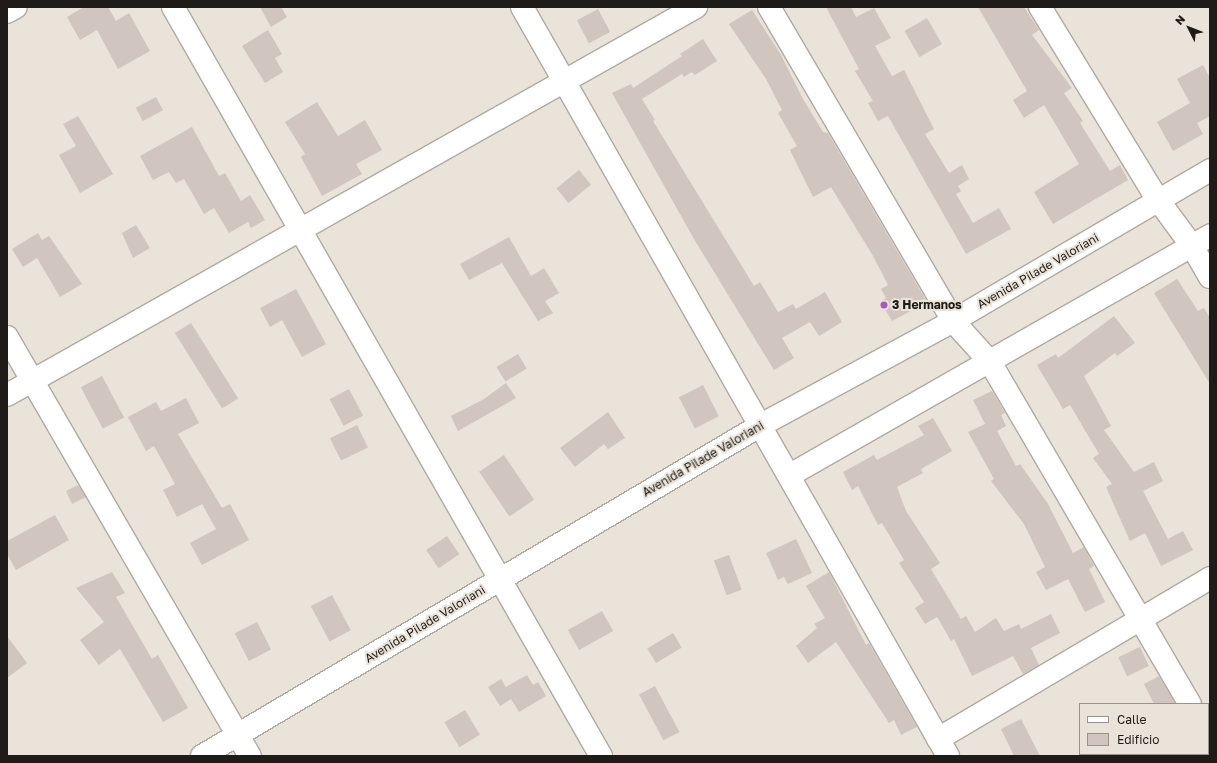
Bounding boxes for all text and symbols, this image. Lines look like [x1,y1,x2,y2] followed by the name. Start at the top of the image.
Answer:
[1169,8,1209,48] north arrow
[1172,12,1187,27] text: N
[975,230,1101,312] street label: Avenida Pilade Valoriani
[892,298,962,312] place label: 3 Hermanos
[879,300,889,310] marker: 3 Hermanos
[640,418,766,500] street label: Avenida Pilade Valoriani
[362,582,488,666] street label: Avenida Pilade Valoriani
[1079,703,1209,755] legend
[1117,712,1146,727] text: Calle
[1117,732,1159,747] text: Edificio

